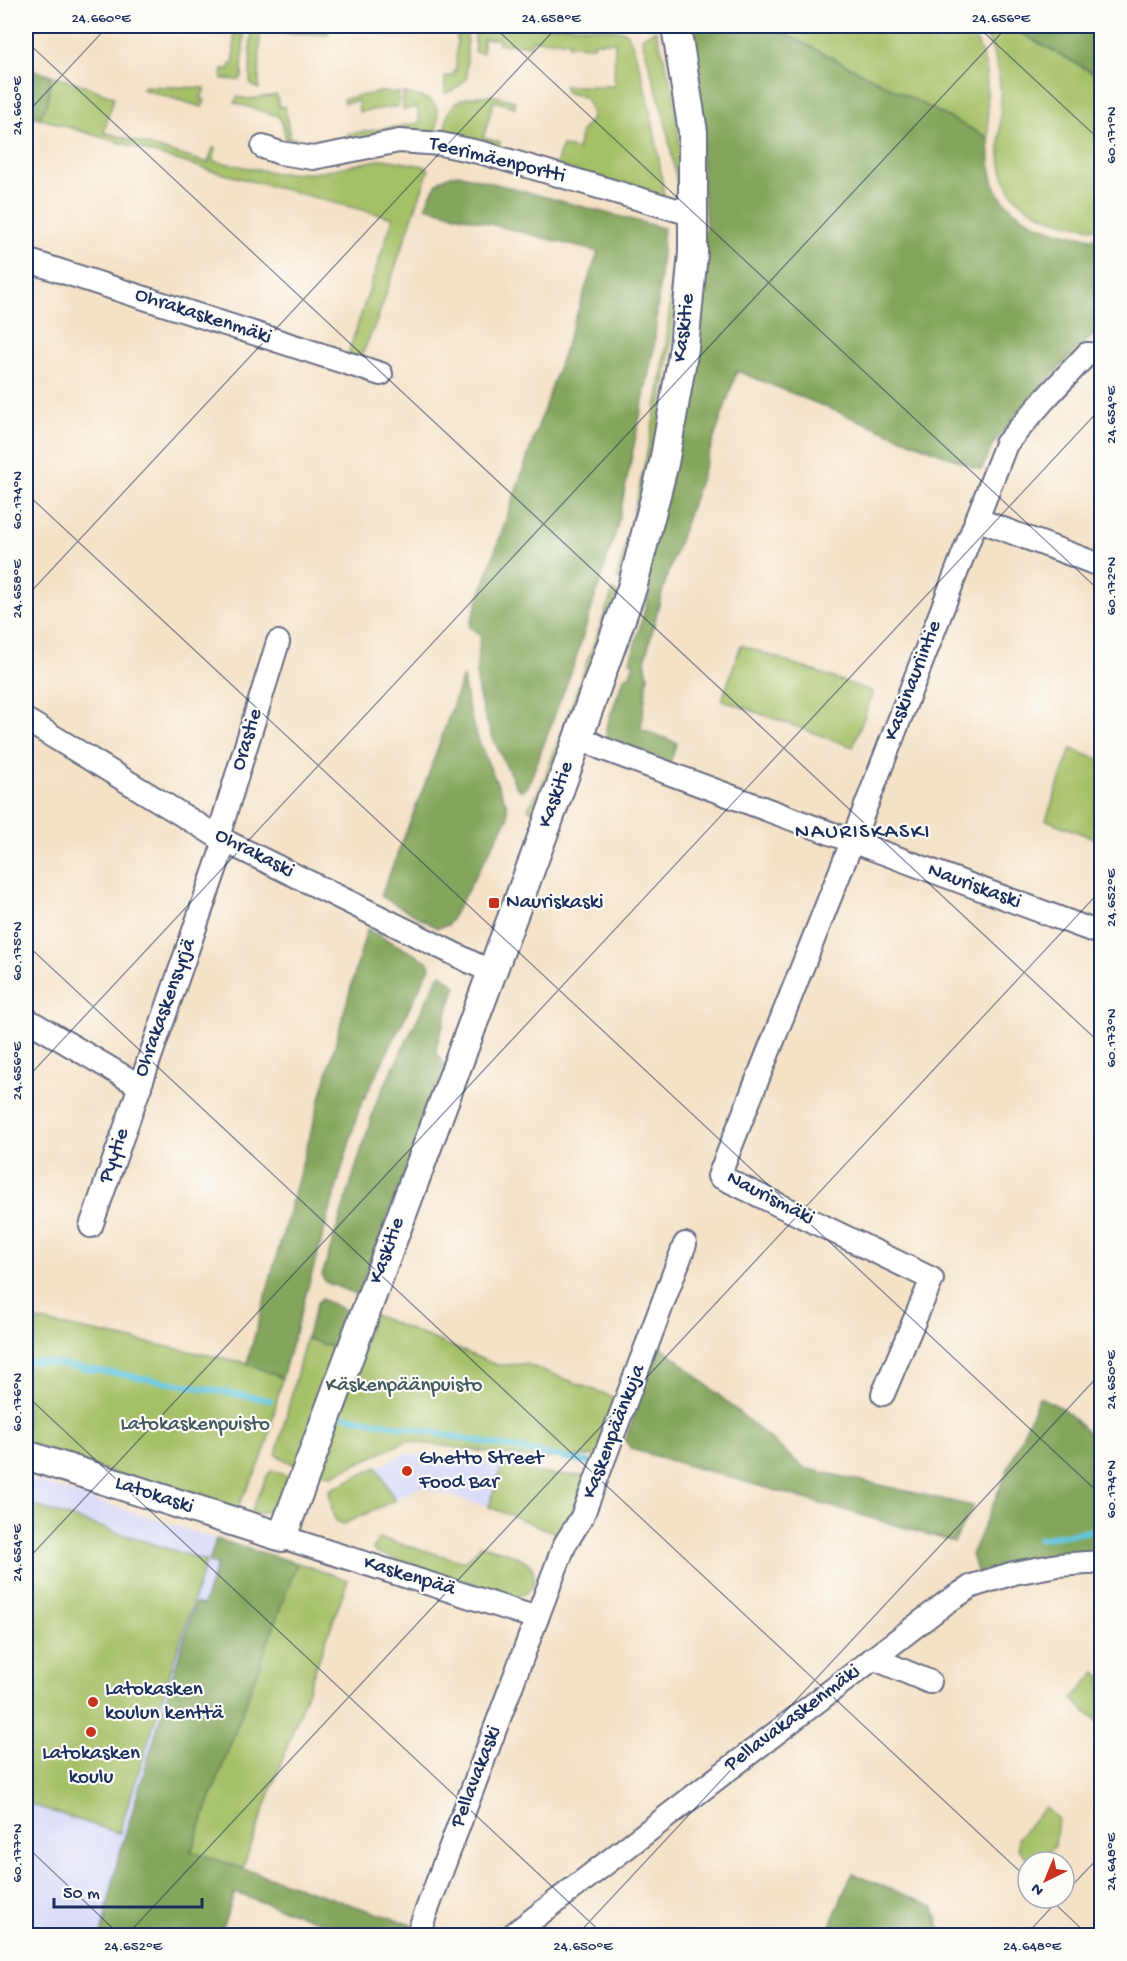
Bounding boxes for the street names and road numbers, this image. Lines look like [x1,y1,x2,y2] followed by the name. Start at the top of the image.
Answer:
[425,132,568,190] street label: Teerimäenportti
[131,283,275,351] street label: Ohrakaskenmäki
[668,291,702,364] street label: Kaskitie
[880,616,949,745] street label: Kaskinauriintie
[227,705,270,774] street label: Orastie
[533,757,581,832] street label: Kaskitie
[210,823,298,885] street label: Ohrakaski
[924,859,1024,915] street label: Nauriskaski
[129,934,203,1081] street label: Ohrakaskensyrjä
[94,1124,136,1188] street label: Pyytie
[722,1166,818,1232] street label: Naurismäki
[364,1213,412,1288] street label: Kaskitie
[578,1360,653,1503] street label: Kaskenpäänkuja
[111,1472,197,1520] street label: Latokaski
[360,1551,459,1603] street label: Kaskenpää
[719,1660,866,1779] street label: Pellavakaskenmäki
[446,1723,508,1832] street label: Pellavakaski

